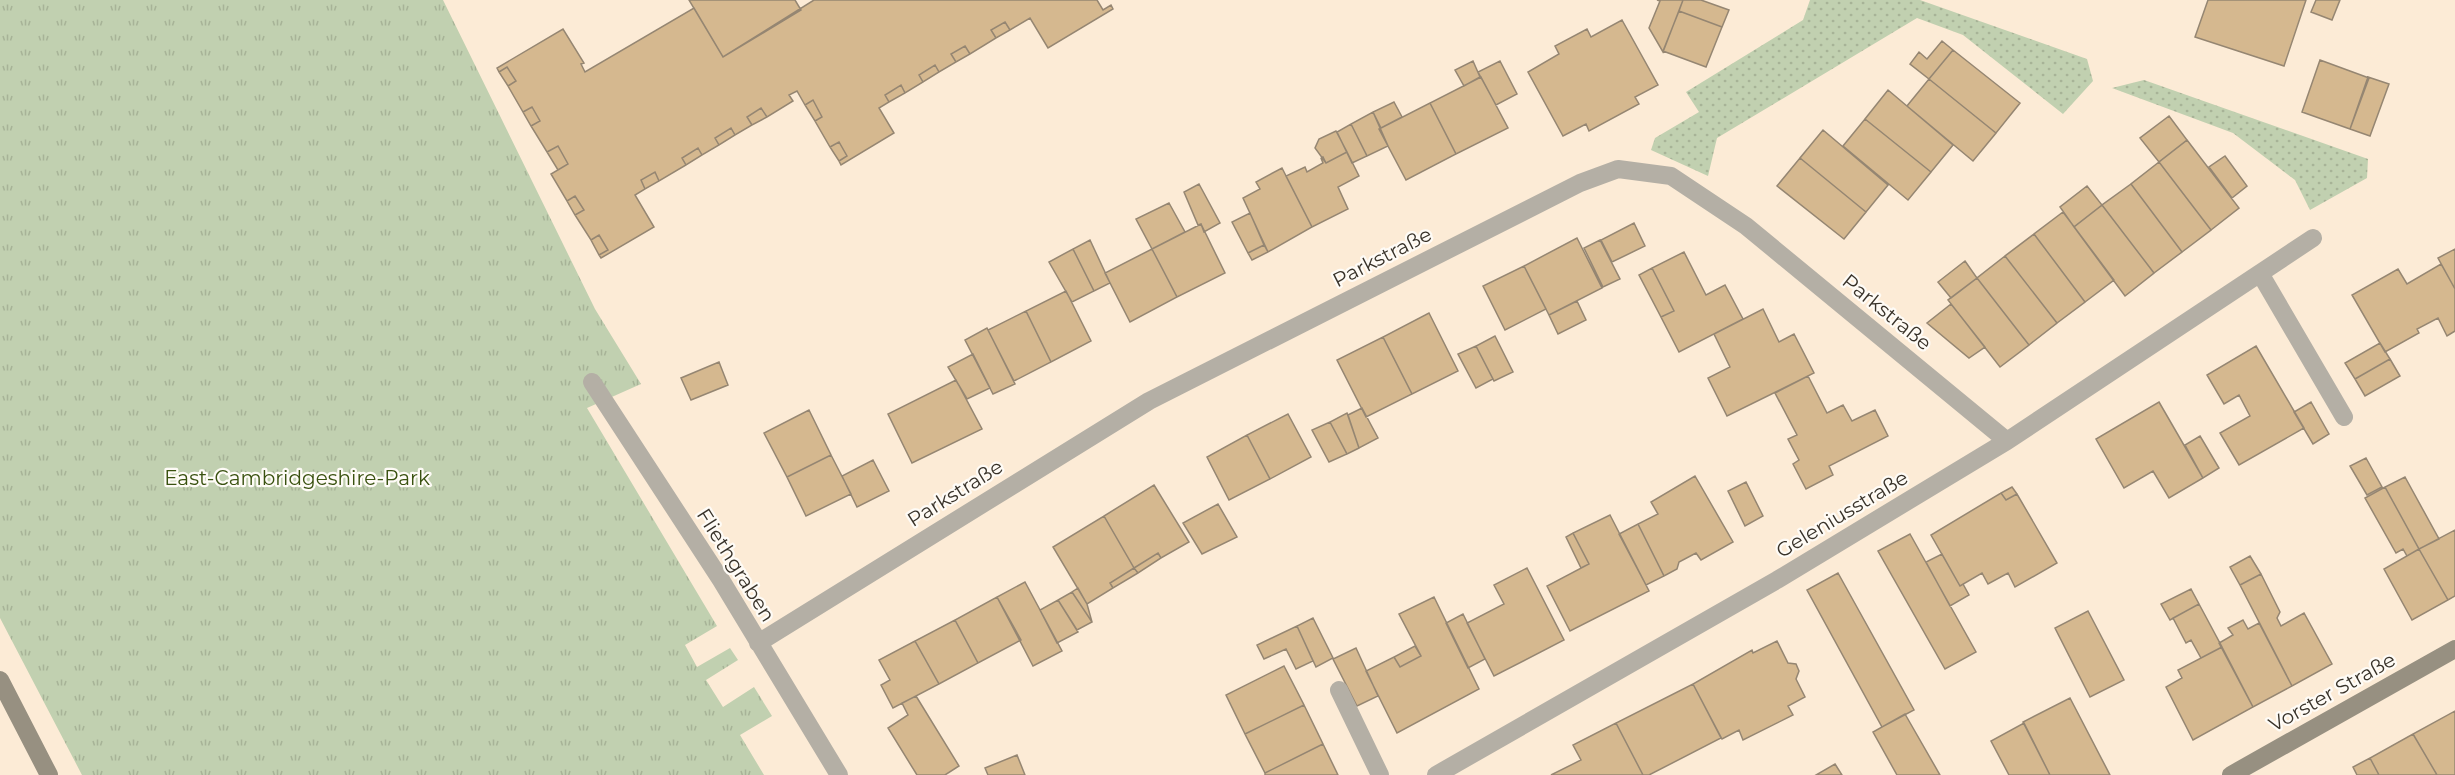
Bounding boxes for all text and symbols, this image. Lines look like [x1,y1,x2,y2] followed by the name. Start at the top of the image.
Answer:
[1329,222,1435,292] street label: Parkstraße
[1838,269,1936,355] street label: Parkstraße
[903,454,1007,532] street label: Parkstraße
[1772,465,1912,563] street label: Geleniusstraße
[164,466,430,490] park label: East-Cambridgeshire-Park
[692,504,780,626] street label: Fliethgraben
[2264,647,2400,737] street label: Vorster Straße

